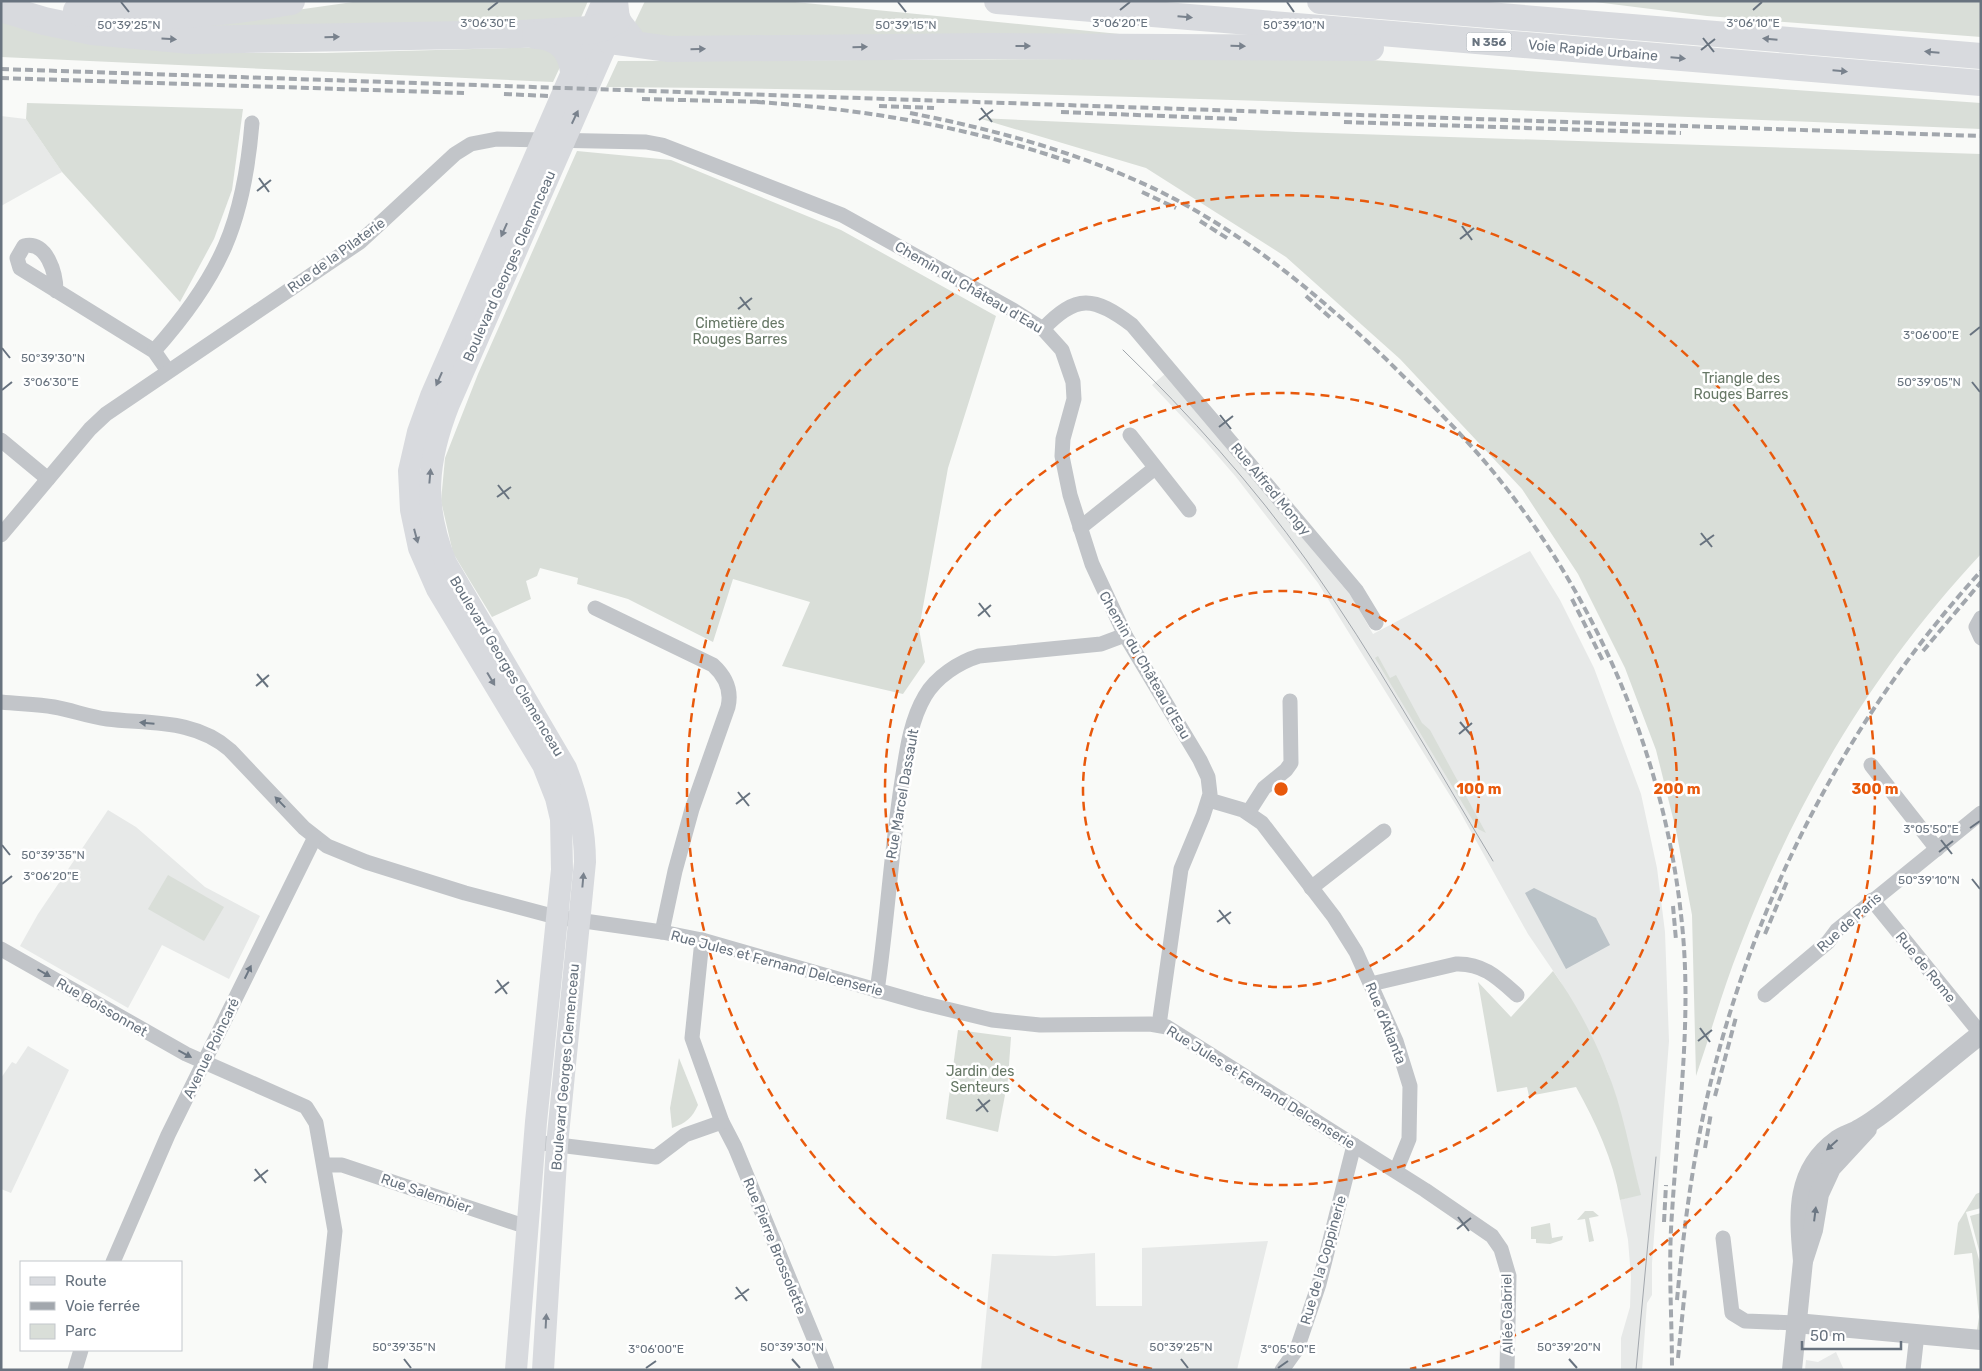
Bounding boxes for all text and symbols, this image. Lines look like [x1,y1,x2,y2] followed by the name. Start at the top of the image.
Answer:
[1177,13,1193,21] one-way arrow
[460,16,516,30] text: 3°06'30"E
[1092,16,1148,30] text: 3°06'20"E
[1726,16,1780,30] text: 3°06'10"E
[97,18,161,32] text: 50°39'25"N
[875,18,937,32] text: 50°39'15"N
[1263,18,1325,32] text: 50°39'10"N
[1466,32,1512,52] road number: N 356
[324,33,340,41] one-way arrow
[1762,34,1778,42] one-way arrow
[161,35,177,43] one-way arrow
[1527,36,1659,65] street label: Voie Rapide Urbaine
[1015,42,1031,50] one-way arrow
[1230,42,1246,50] one-way arrow
[852,43,868,51] one-way arrow
[690,45,706,53] one-way arrow
[1924,48,1940,56] one-way arrow
[1671,54,1687,62] one-way arrow
[1832,68,1848,76] one-way arrow
[572,110,580,124] one-way arrow
[460,168,559,364] street label: Boulevard Georges Clemenceau
[284,214,388,296] street label: Rue de la Pilaterie
[499,223,507,237] one-way arrow
[892,238,1046,337] street label: Chemin du Château d'Eau
[693,315,787,348] park label: Cimetière des Rouges Barres
[1903,328,1959,342] text: 3°06'00"E
[21,351,85,365] text: 50°39'30"N
[1694,370,1788,403] park label: Triangle des Rouges Barres
[434,372,442,386] one-way arrow
[23,375,79,389] text: 3°06'30"E
[1897,375,1961,389] text: 50°39'05"N
[1227,440,1314,539] street label: Rue Alfred Mongy
[426,467,434,483] one-way arrow
[412,528,420,543] one-way arrow
[446,573,567,760] street label: Boulevard Georges Clemenceau
[1095,588,1194,742] street label: Chemin du Château d'Eau
[487,672,496,685] one-way arrow
[139,718,155,726] one-way arrow
[883,727,922,861] street label: Rue Marcel Dassault
[1272,780,1290,798] centre of rings
[1457,780,1501,798] text: 100 m
[1653,780,1701,798] text: 200 m
[1851,780,1899,798] text: 300 m
[274,797,286,809] one-way arrow
[1903,822,1959,836] text: 3°05'50"E
[21,848,85,862] text: 50°39'35"N
[23,869,79,883] text: 3°06'20"E
[579,872,587,888] one-way arrow
[1898,873,1960,887] text: 50°39'10"N
[1814,889,1885,956] street label: Rue de Paris
[669,927,885,1000] street label: Rue Jules et Fernand Delcenserie
[1892,929,1959,1006] street label: Rue de Rome
[548,963,583,1171] street label: Boulevard Georges Clemenceau
[245,965,253,979] one-way arrow
[37,969,50,978] one-way arrow
[53,975,151,1041] street label: Rue Boissonnet
[1361,980,1410,1066] street label: Rue d'Atlanta
[180,995,243,1101] street label: Avenue Poincaré
[1163,1022,1358,1153] street label: Rue Jules et Fernand Delcenserie
[178,1050,192,1058] one-way arrow
[946,1063,1014,1096] park label: Jardin des Senteurs
[1826,1139,1838,1151] one-way arrow
[379,1170,474,1217] street label: Rue Salembier
[739,1175,810,1317] street label: Rue Pierre Brossolette
[1297,1194,1350,1327] street label: Rue de la Coppinerie
[1811,1206,1819,1222] one-way arrow
[20,1261,182,1351] legend
[65,1272,107,1290] text: Route
[1498,1273,1517,1355] street label: Allée Gabriel
[65,1297,140,1315] text: Voie ferrée
[542,1313,550,1329] one-way arrow
[1802,1318,1901,1350] scale bar
[65,1322,97,1340] text: Parc
[1810,1327,1845,1345] text: 50 m
[372,1340,436,1354] text: 50°39'35"N
[760,1340,824,1354] text: 50°39'30"N
[1149,1340,1213,1354] text: 50°39'25"N
[1537,1340,1601,1354] text: 50°39'20"N
[628,1342,684,1356] text: 3°06'00"E
[1260,1342,1316,1356] text: 3°05'50"E

